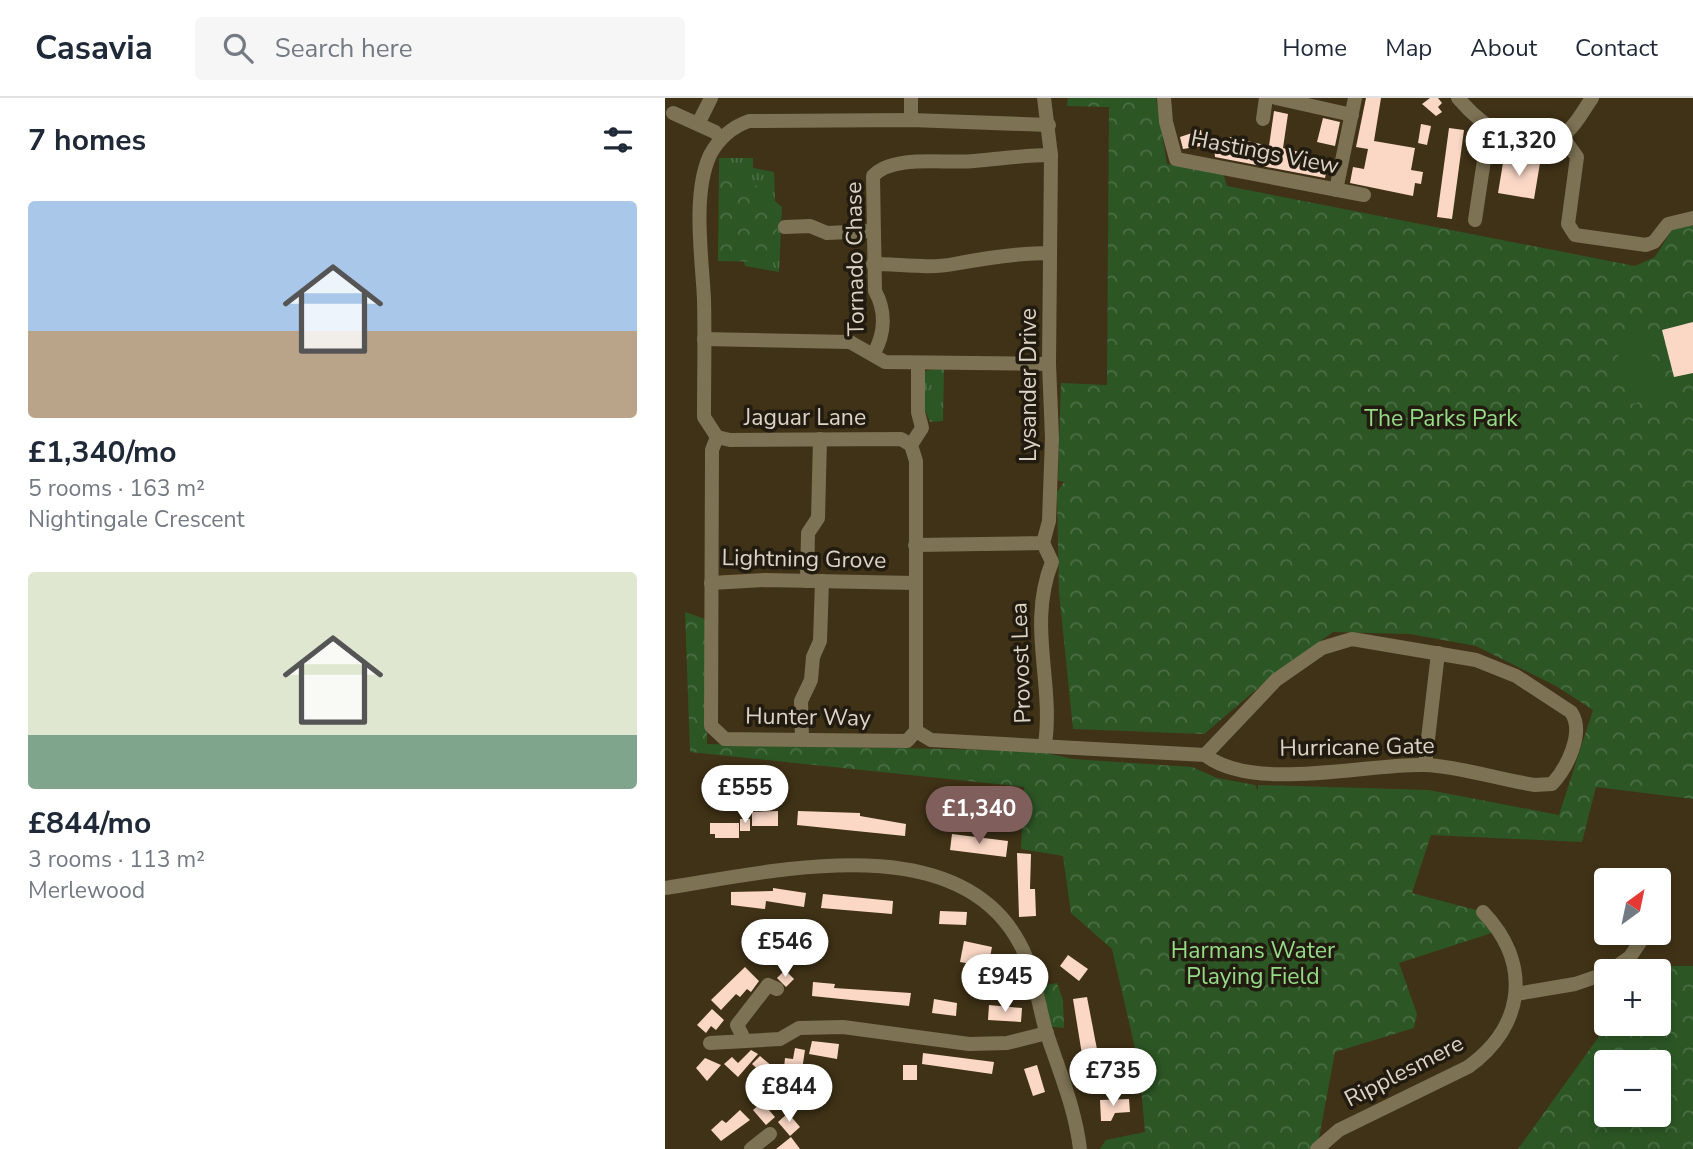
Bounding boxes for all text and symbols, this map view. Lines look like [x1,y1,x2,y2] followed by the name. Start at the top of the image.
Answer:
[195,17,685,80] search box
[35,26,153,71] text: Casavia
[219,29,257,67] icon: search
[275,31,413,66] text: Search here
[1282,32,1347,64] text: Home
[1385,32,1432,64] text: Map
[1470,32,1537,64] text: About
[1575,32,1658,64] text: Contact
[1462,118,1576,178] pin: £1,320
[28,120,146,161] text: 7 homes
[599,121,637,159] icon: filters
[1188,122,1342,182] street label: Hastings View
[1482,125,1556,156] text: £1,320
[838,181,872,337] street label: Tornado Chase
[270,246,396,372] icon: home
[1013,308,1044,462] street label: Lysander Drive
[743,402,866,433] street label: Jaguar Lane
[1364,403,1518,434] park label: The Parks Park
[28,432,177,473] text: £1,340/mo
[28,473,205,504] text: 5 rooms · 163 m²
[28,504,245,535] text: Nightingale Crescent
[721,542,887,576] street label: Lightning Grove
[1003,602,1039,724] street label: Provost Lea
[270,617,396,743] icon: home
[745,700,871,734] street label: Hunter Way
[1279,730,1435,764] street label: Hurricane Gate
[704,766,786,825] pin: £555
[717,772,773,803] text: £555
[922,786,1036,846] pin: £1,340
[942,793,1016,824] text: £1,340
[28,803,151,844] text: £844/mo
[28,844,205,875] text: 3 rooms · 113 m²
[1594,868,1671,945] north arrow
[1594,868,1671,1127] map controls
[28,875,145,906] text: Merlewood
[744,920,826,979] pin: £546
[757,926,813,957] text: £546
[1171,935,1336,992] park label: Harmans Water Playing Field
[964,954,1046,1014] pin: £945
[1594,959,1671,1036] button: +
[977,961,1033,992] text: £945
[1339,1028,1469,1114] street label: Ripplesmere
[1072,1048,1154,1108] pin: £735
[1594,1050,1671,1127] button: −
[1085,1055,1141,1086] text: £735
[748,1065,830,1124] pin: £844
[761,1071,817,1102] text: £844

